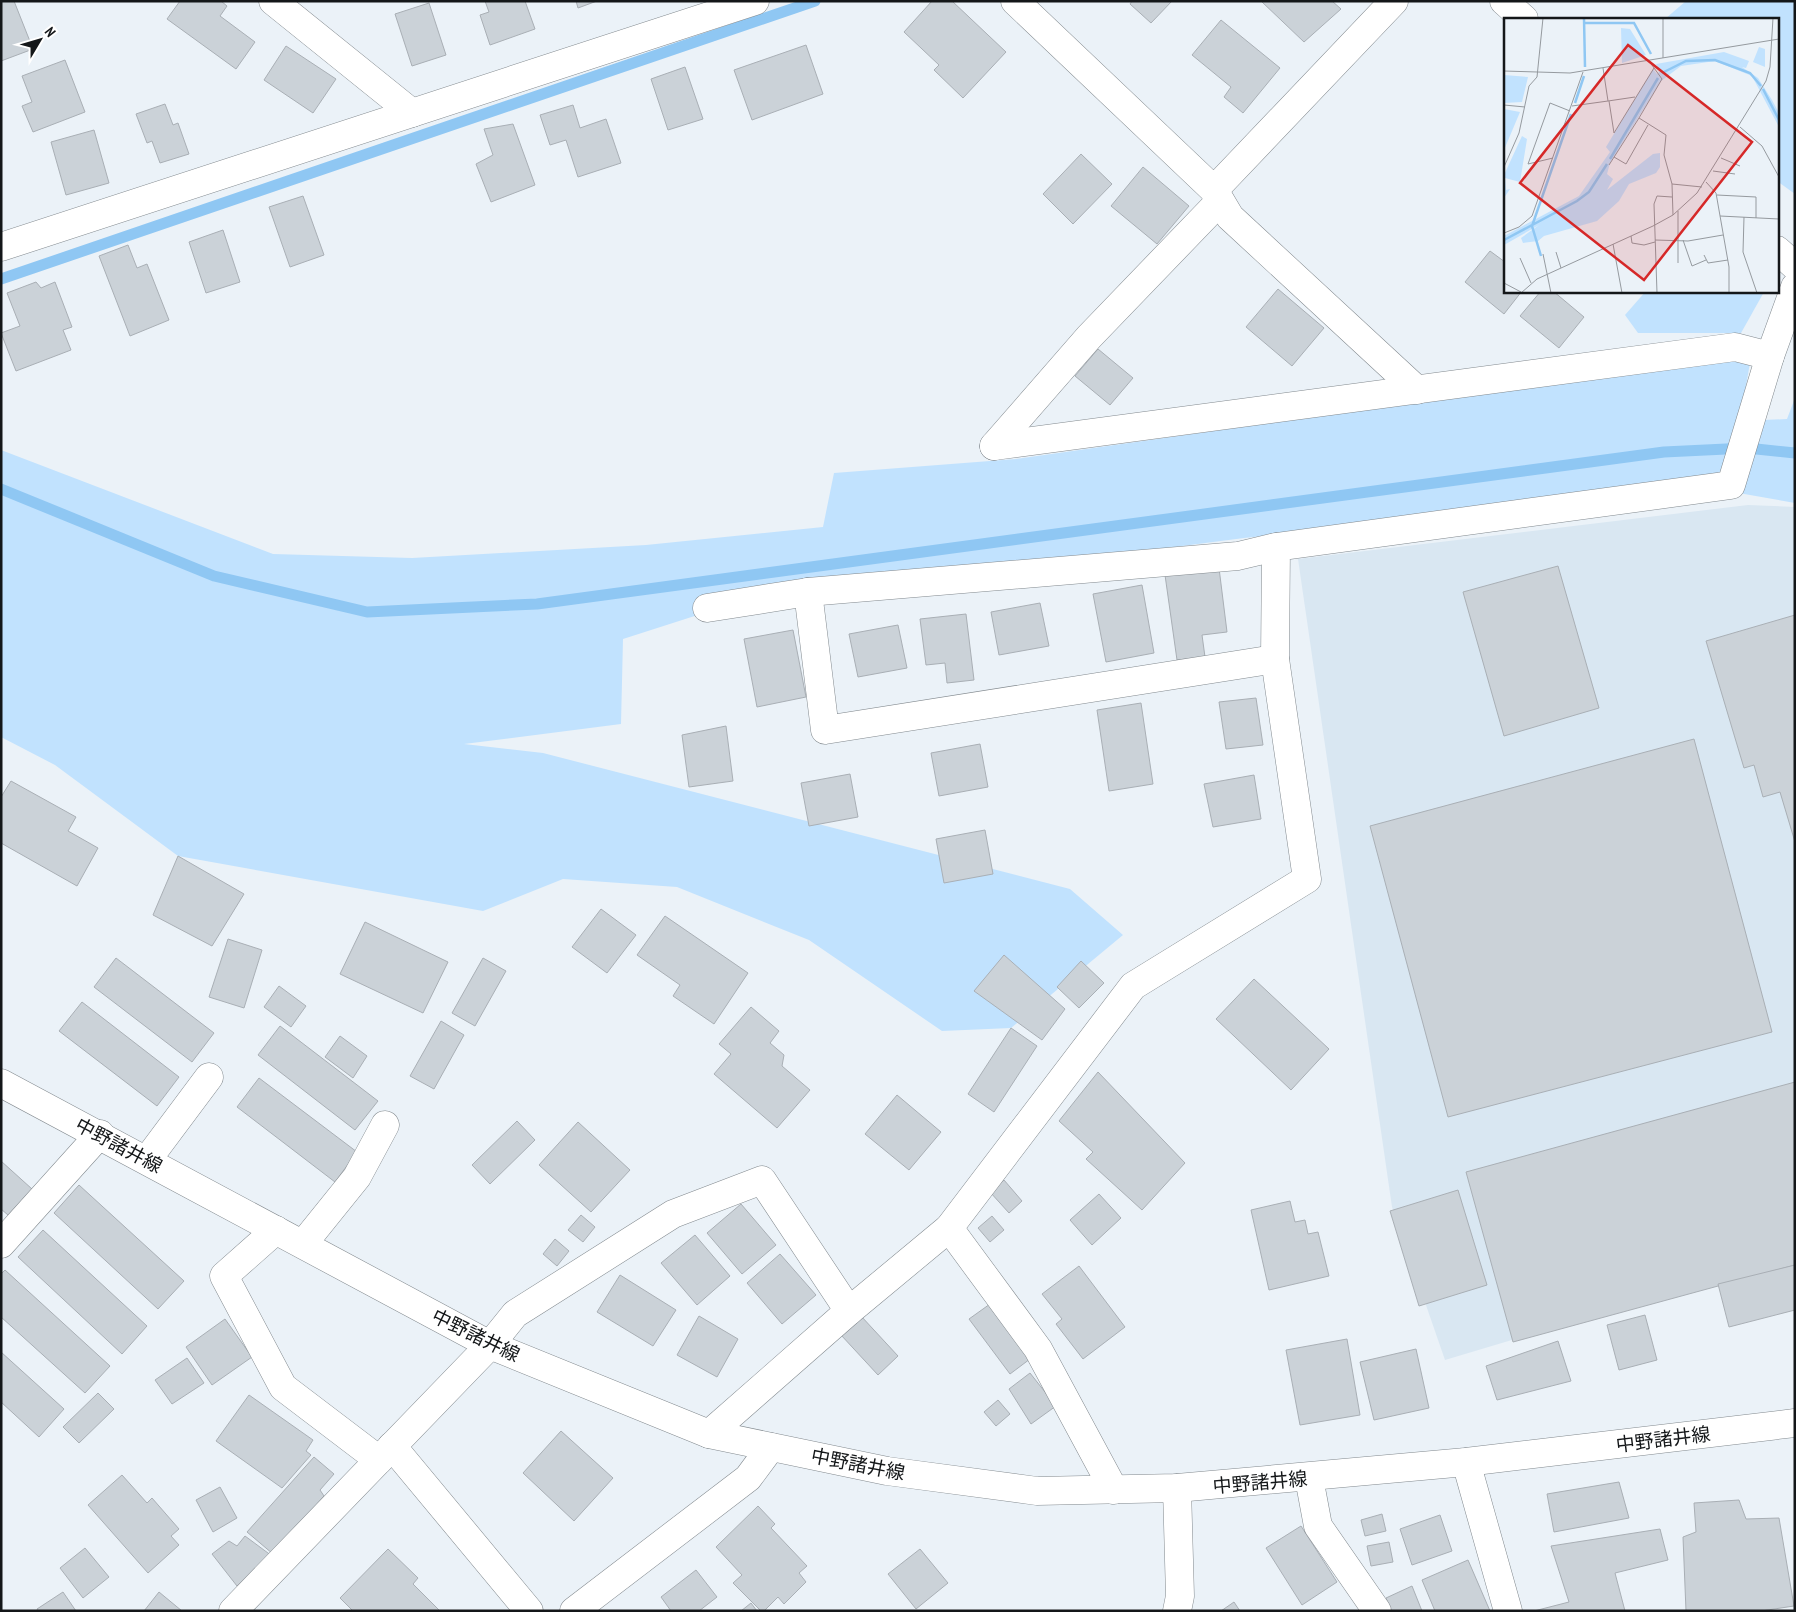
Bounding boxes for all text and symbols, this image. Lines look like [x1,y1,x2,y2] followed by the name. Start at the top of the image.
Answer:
[15,15,65,65] north arrow
[1504,18,1778,292] inset map
[41,23,60,41] text: N
[71,1112,167,1178] street label: 中野諸井線
[428,1303,524,1367] street label: 中野諸井線
[1614,1421,1712,1457] street label: 中野諸井線
[809,1443,907,1485] street label: 中野諸井線
[1212,1466,1308,1498] street label: 中野諸井線

